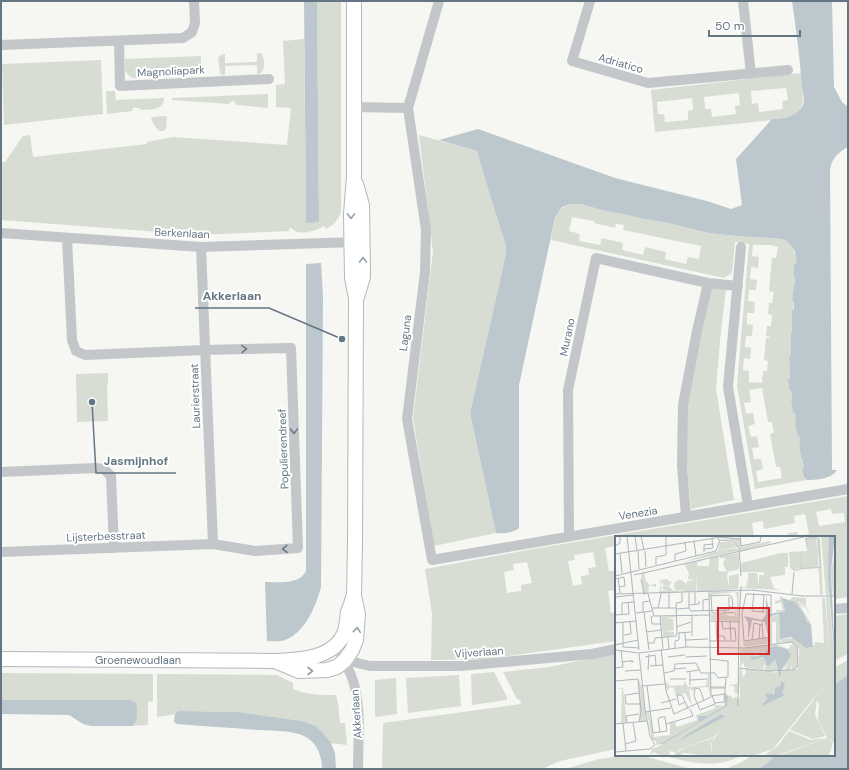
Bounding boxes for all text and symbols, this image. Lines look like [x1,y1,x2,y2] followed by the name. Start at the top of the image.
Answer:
[709,12,800,38] scale bar
[715,18,744,34] text: 50 m
[597,50,645,76] street label: Adriatico
[137,62,206,80] street label: Magnoliapark
[347,213,355,219] one-way arrow
[154,225,210,241] street label: Berkenlaan
[359,257,367,263] one-way arrow
[195,284,269,308] callout: Akkerlaan
[203,288,261,304] text: Akkerlaan
[396,314,414,352] street label: Laguna
[556,317,578,357] street label: Murano
[241,345,247,354] one-way arrow
[187,363,203,429] street label: Laurierstraat
[275,408,291,489] street label: Populierendreef
[290,428,298,434] one-way arrow
[96,449,176,473] callout: Jasmijnhof
[104,453,168,469] text: Jasmijnhof
[618,503,658,523] street label: Venezia
[66,528,146,544] street label: Lijsterbesstraat
[615,536,835,756] inset map
[282,544,288,553] one-way arrow
[353,627,362,633] one-way arrow
[454,643,504,661] street label: Vijverlaan
[95,653,181,667] street label: Groenewoudlaan
[307,667,313,675] one-way arrow
[347,689,365,739] street label: Akkerlaan

